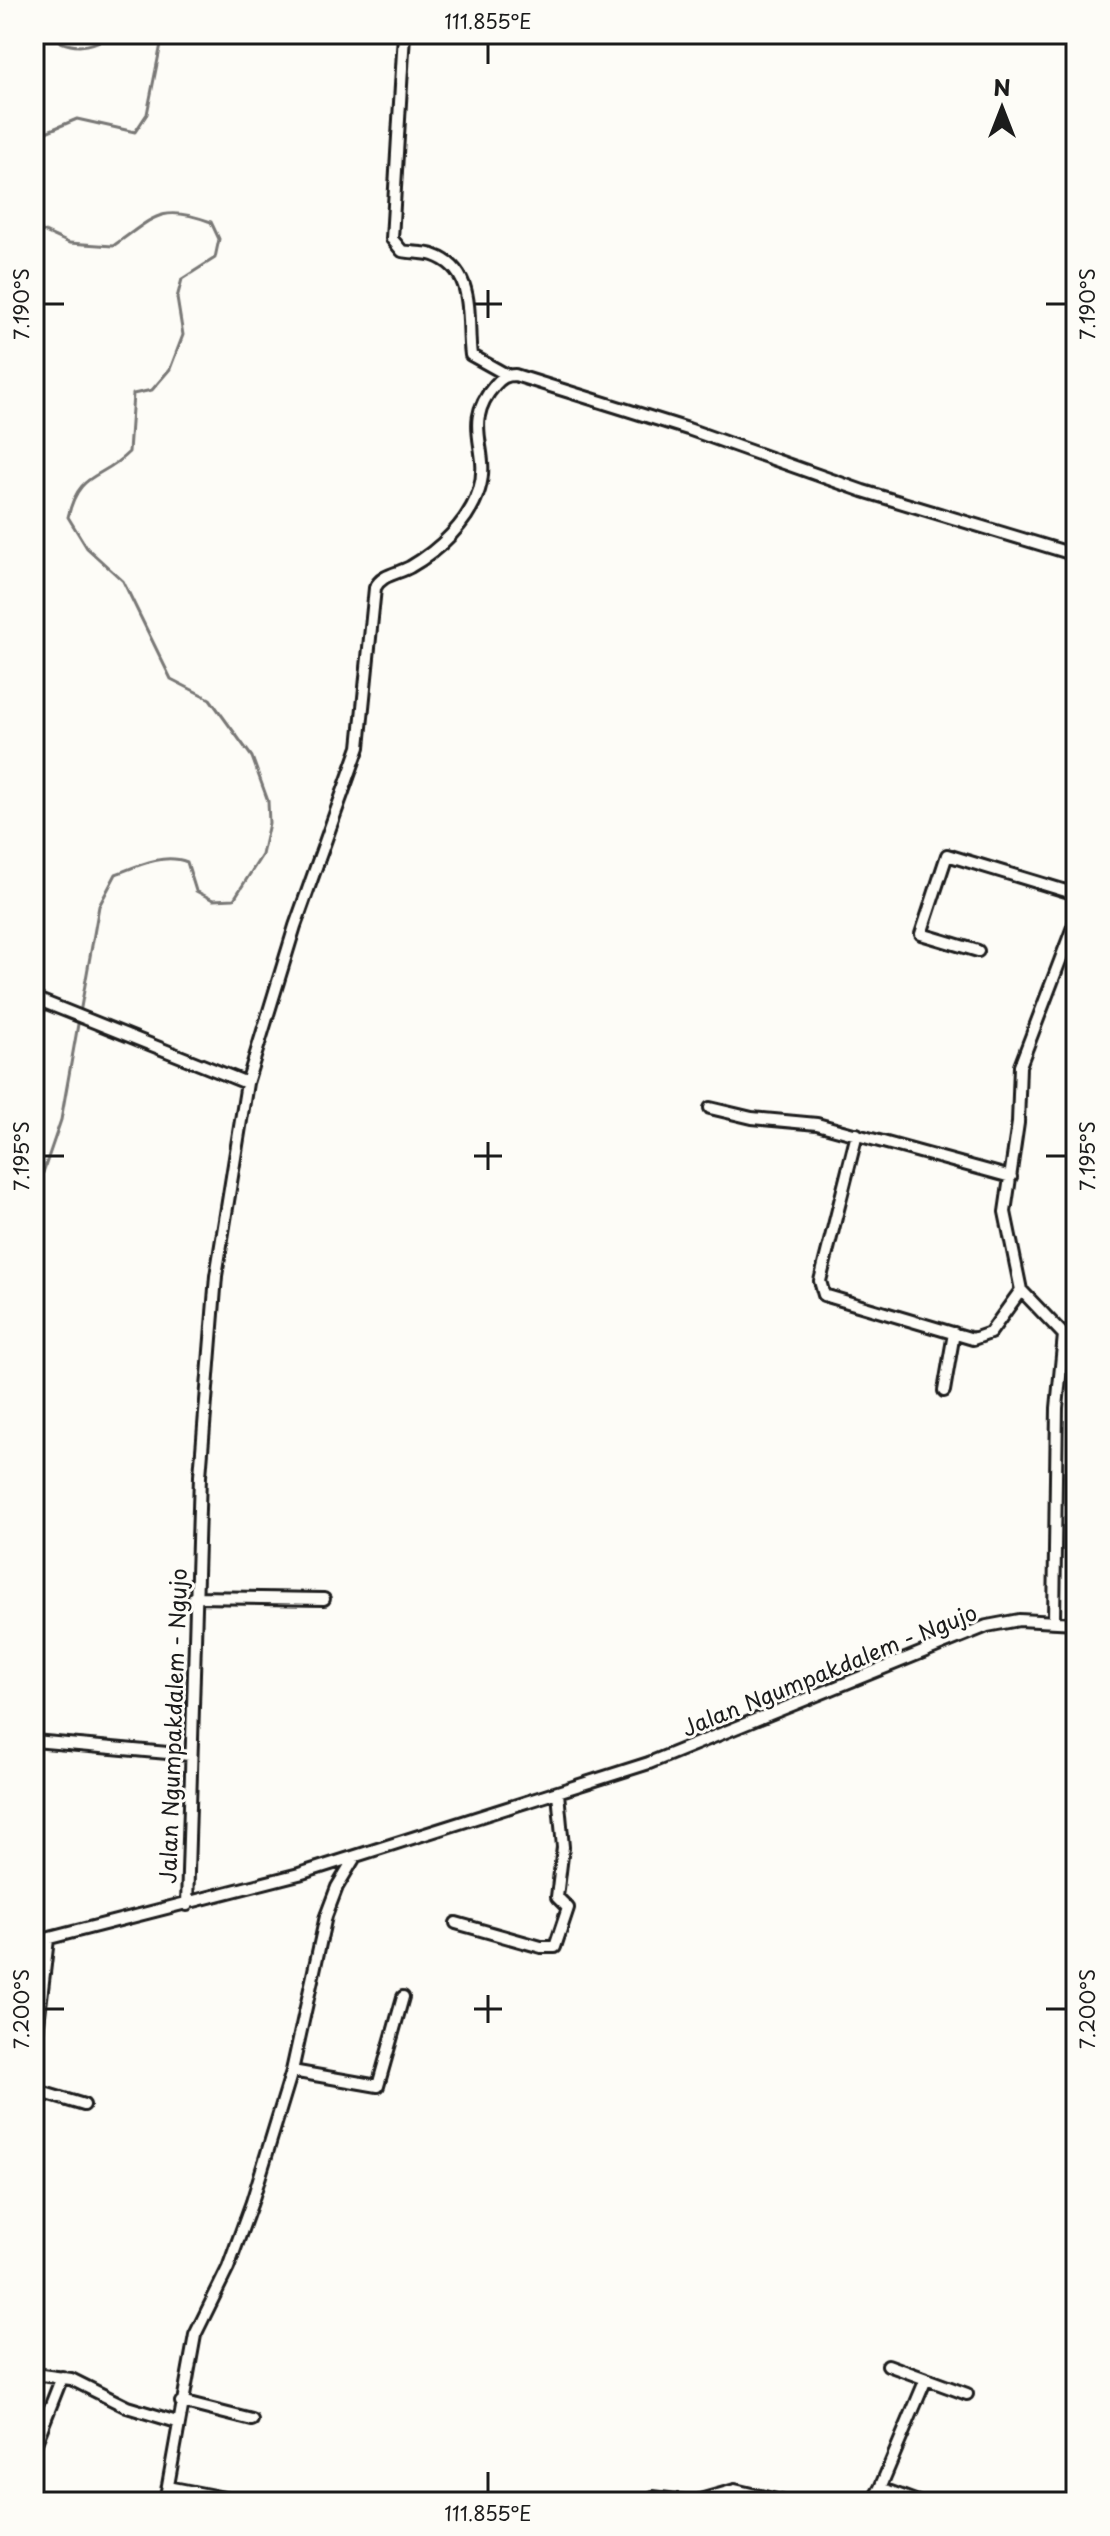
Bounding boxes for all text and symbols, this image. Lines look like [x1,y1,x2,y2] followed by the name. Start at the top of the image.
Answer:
[444,6,532,36] text: 111.855°E
[962,68,1042,148] north arrow
[993,70,1011,103] text: N
[6,268,36,340] text: 7.190°S
[1072,268,1102,340] text: 7.190°S
[6,1121,36,1191] text: 7.195°S
[1072,1121,1102,1191] text: 7.195°S
[150,1568,194,1884] street label: Jalan Ngumpakdalem - Ngujo
[677,1595,981,1743] street label: Jalan Ngumpakdalem - Ngujo
[6,1969,36,2049] text: 7.200°S
[1072,1969,1102,2049] text: 7.200°S
[444,2498,532,2528] text: 111.855°E

